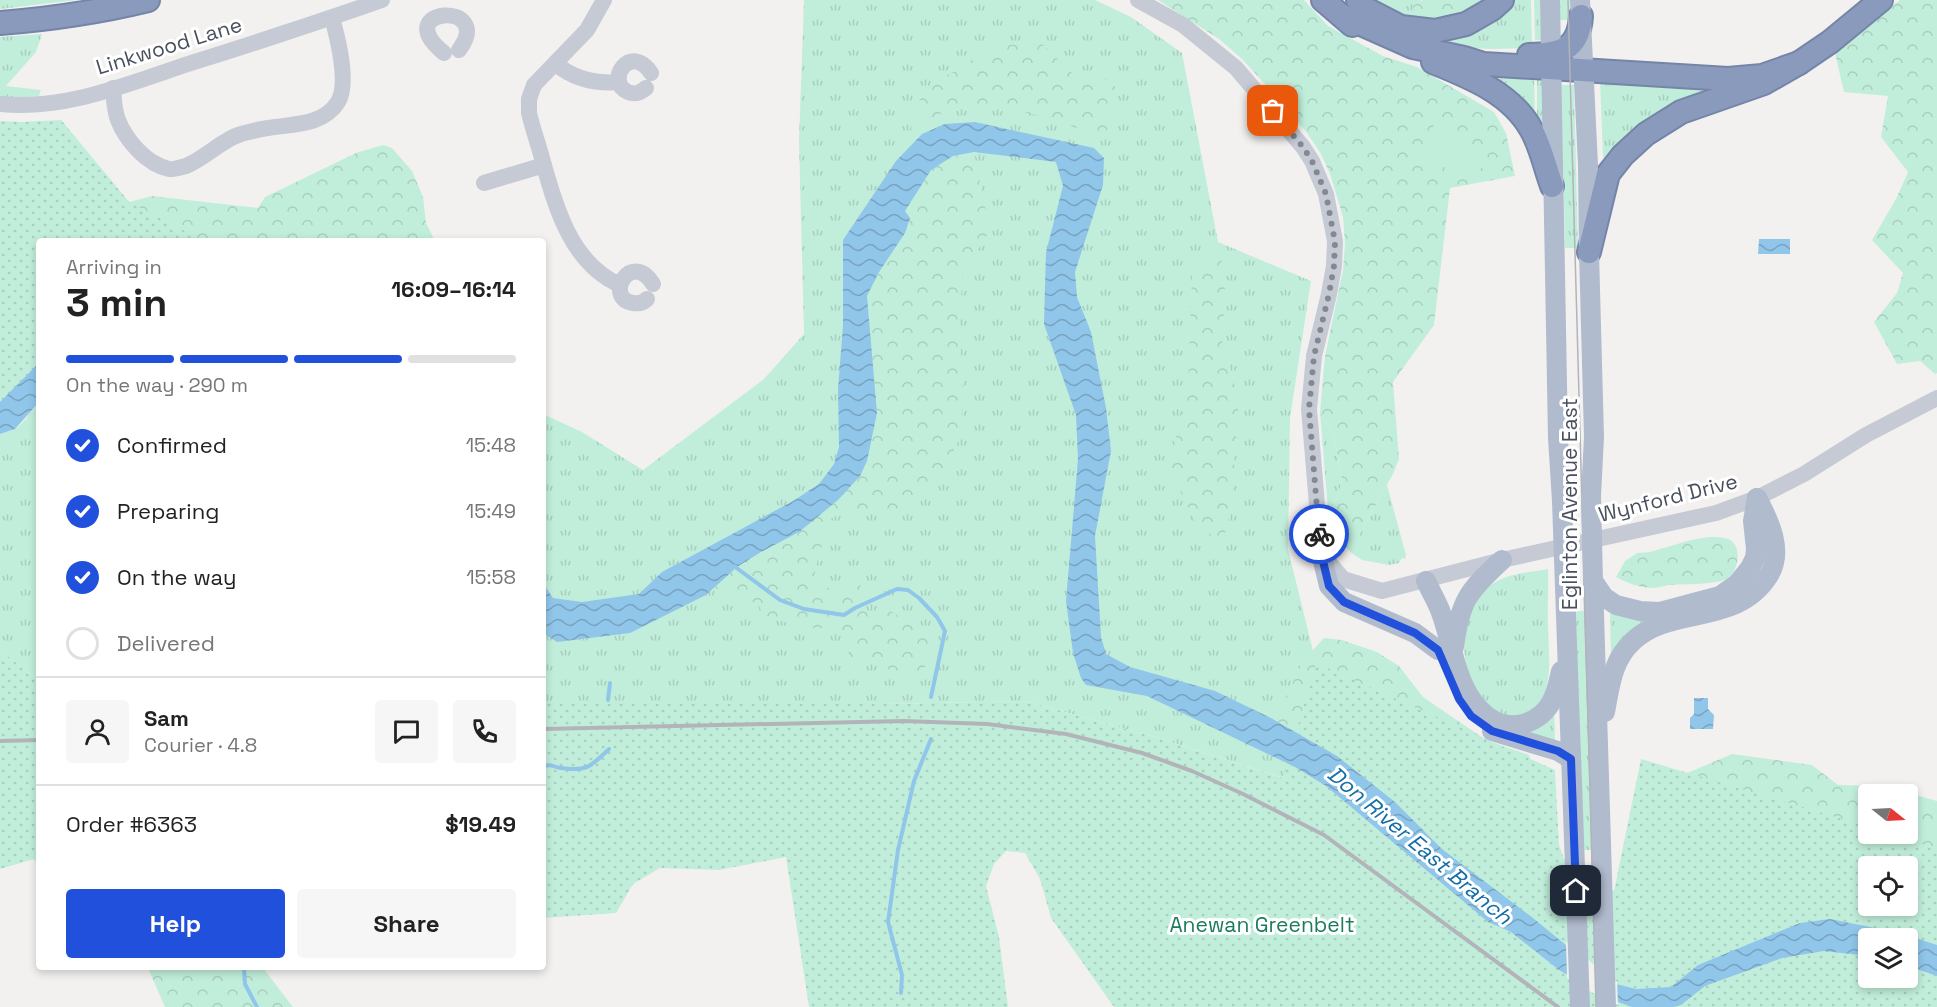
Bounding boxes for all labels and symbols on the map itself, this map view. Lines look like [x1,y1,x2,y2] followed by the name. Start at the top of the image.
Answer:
[93,11,245,81] street label: Linkwood Lane
[1247,85,1298,136] pin
[1556,398,1583,610] street label: Eglinton Avenue East
[1596,467,1740,528] street label: Wynford Drive
[1289,504,1349,564] courier
[1322,760,1518,931] water label: Don River East Branch
[1858,784,1918,844] north arrow
[1550,865,1601,916] pin
[1169,911,1355,938] park label: Anewan Greenbelt

